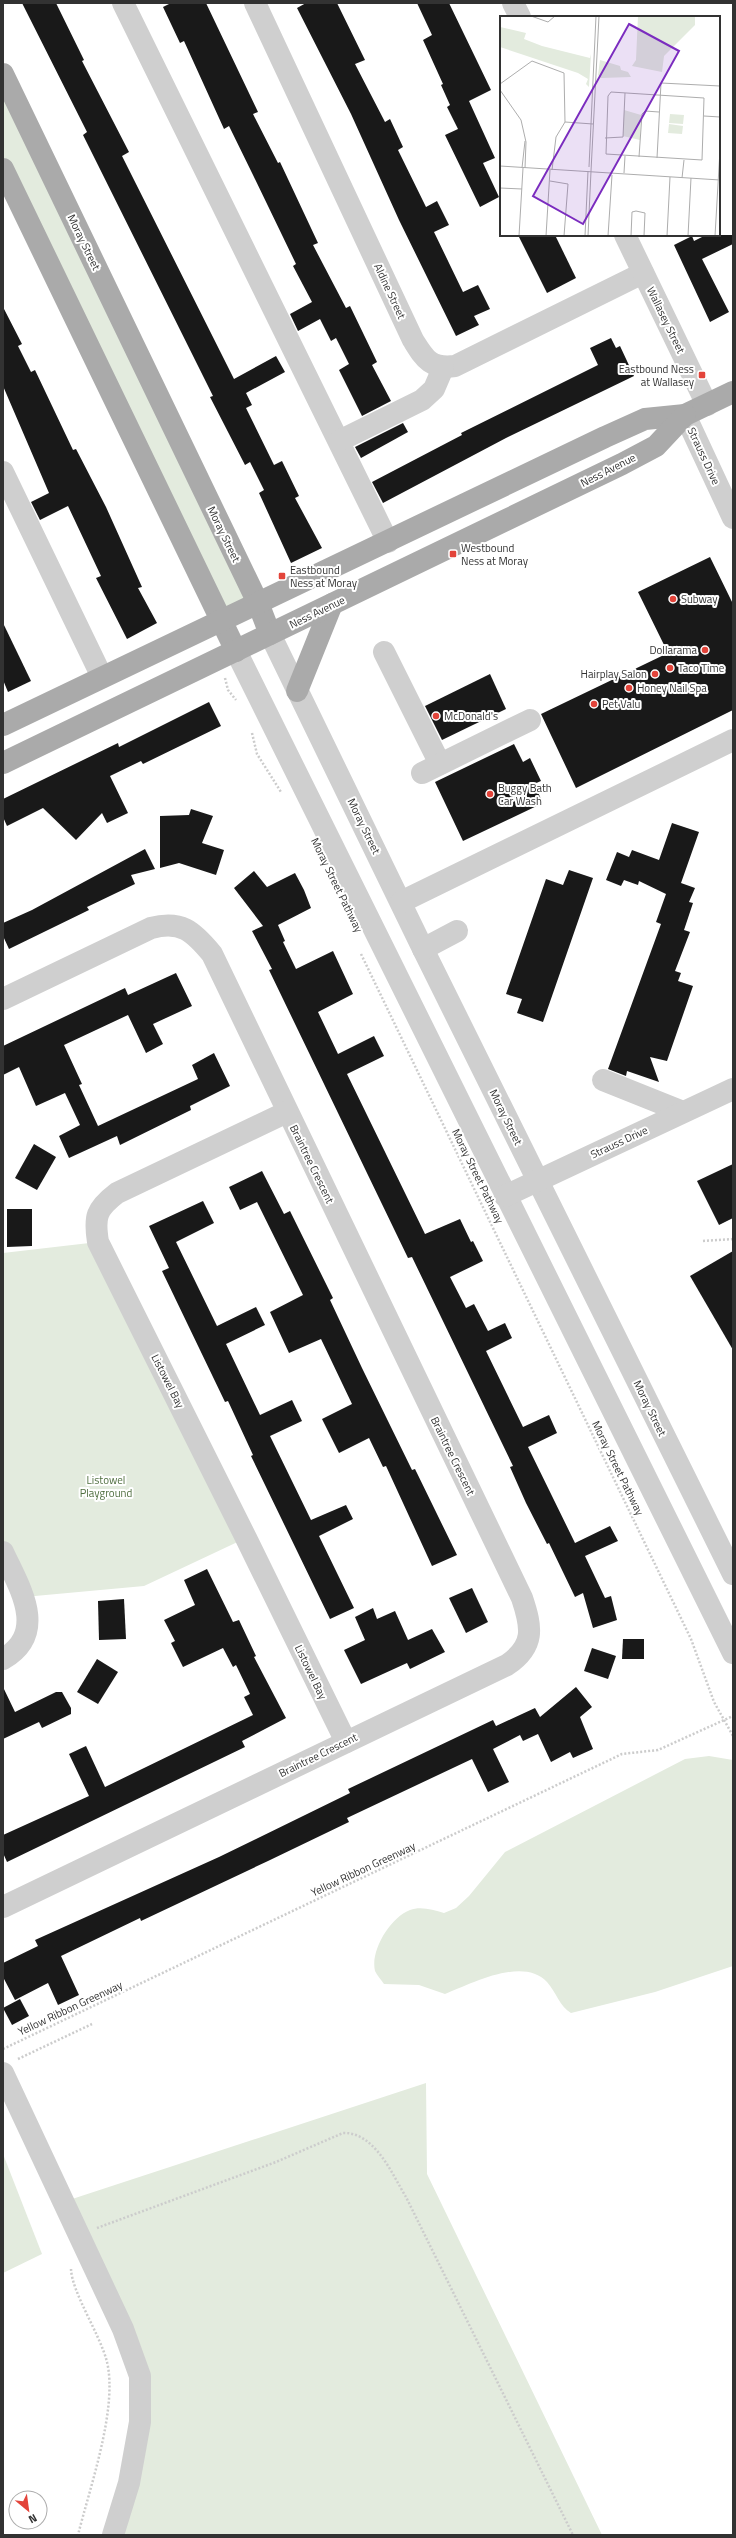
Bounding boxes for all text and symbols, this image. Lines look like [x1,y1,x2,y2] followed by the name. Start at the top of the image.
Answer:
[500,16,720,236] inset map
[64,211,104,273] street label: Moray Street
[370,261,410,321] street label: Aldine Street
[643,284,689,356] street label: Wallasey Street
[619,361,695,390] place label: Eastbound Ness at Wallasey
[697,370,707,380] marker: Eastbound Ness at Wallasey
[684,425,724,488] street label: Strauss Drive
[578,449,639,491] street label: Ness Avenue
[204,503,244,565] street label: Moray Street
[461,540,529,569] place label: Westbound Ness at Moray
[448,549,458,559] marker: Westbound Ness at Moray
[290,562,358,591] place label: Eastbound Ness at Moray
[277,571,287,581] marker: Eastbound Ness at Moray
[287,591,348,632] street label: Ness Avenue
[681,591,718,607] place label: Subway
[668,594,678,604] marker: Subway
[649,642,697,658] place label: Dollarama
[700,645,710,655] marker: Dollarama
[678,660,725,676] place label: Taco Time
[665,663,675,673] marker: Taco Time
[581,666,647,682] place label: Hairplay Salon
[650,669,660,679] marker: Hairplay Salon
[637,680,707,696] place label: Honey Nail Spa
[624,683,634,693] marker: Honey Nail Spa
[602,696,640,712] place label: Pet Valu
[589,699,599,709] marker: Pet Valu
[444,708,498,724] place label: McDonald's
[431,711,441,721] marker: McDonald's
[498,780,552,809] place label: Buggy Bath Car Wash
[485,789,495,799] marker: Buggy Bath Car Wash
[344,795,384,857] street label: Moray Street
[307,835,367,936] street label: Moray Street Pathway
[486,1086,526,1148] street label: Moray Street
[286,1122,338,1206] street label: Braintree Crescent
[588,1122,651,1162] street label: Strauss Drive
[448,1126,508,1227] street label: Moray Street Pathway
[148,1351,189,1411] street label: Listowel Bay
[630,1377,670,1439] street label: Moray Street
[427,1414,479,1498] street label: Braintree Crescent
[588,1418,648,1519] street label: Moray Street Pathway
[80,1472,132,1501] park label: Listowel Playground
[291,1642,331,1703] street label: Listowel Bay
[276,1729,360,1781] street label: Braintree Crescent
[308,1837,419,1900] street label: Yellow Ribbon Greenway
[15,1976,126,2039] street label: Yellow Ribbon Greenway
[8,2490,48,2530] north arrow
[26,2510,40,2528] text: N

